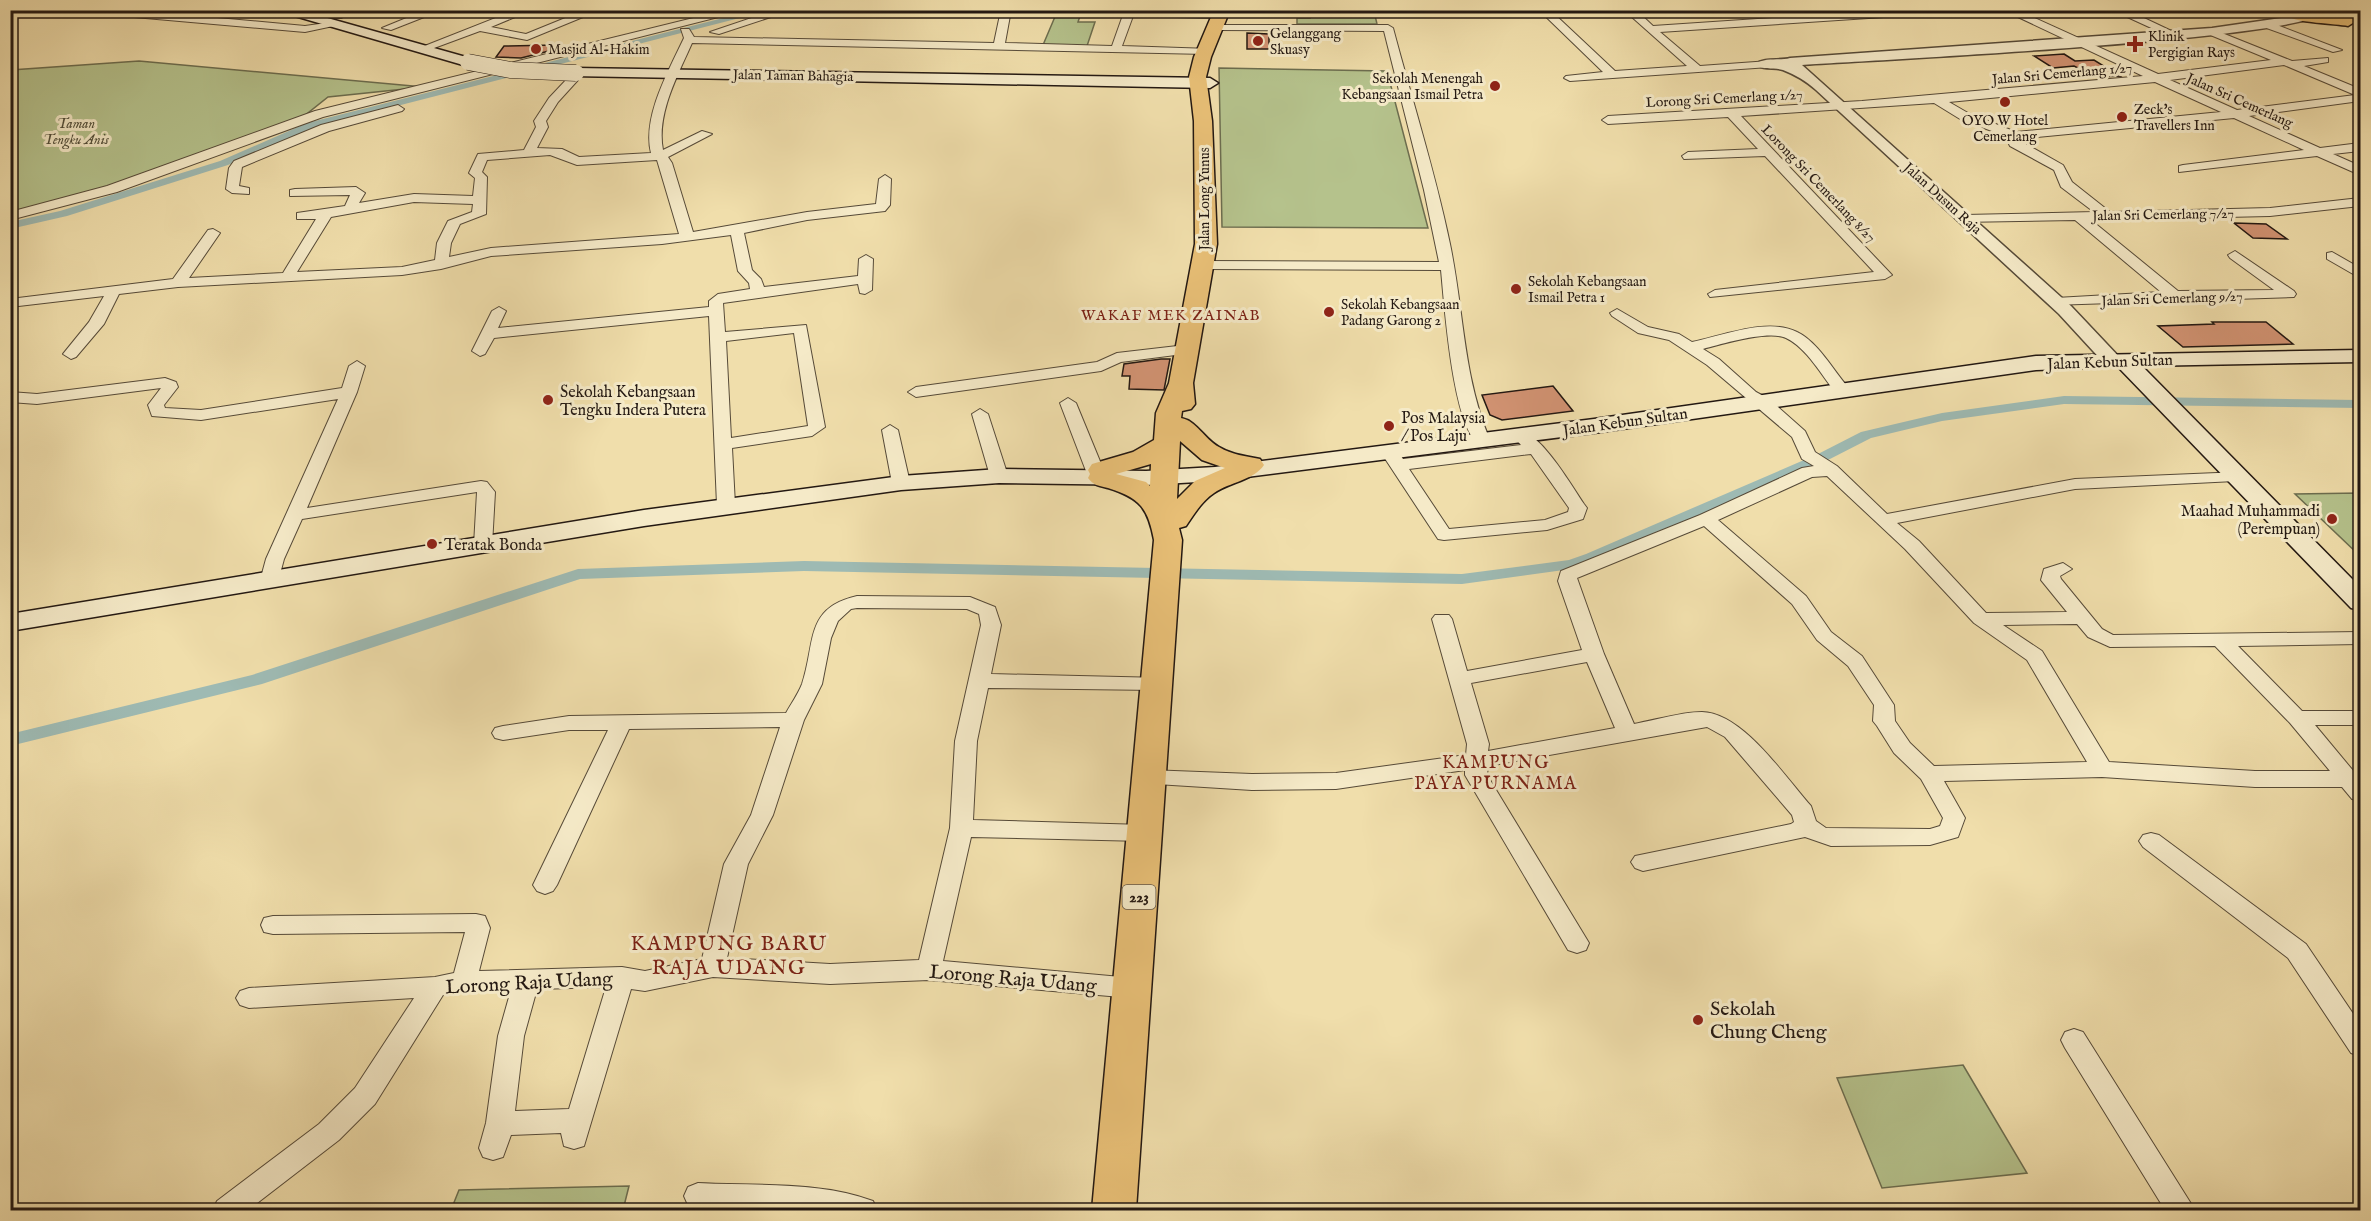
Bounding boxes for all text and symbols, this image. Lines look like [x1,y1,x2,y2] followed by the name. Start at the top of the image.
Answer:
[1270,25,1342,59] place label: Gelanggang Skuasy
[2148,28,2235,62] place label: Klinik Pergigian Rays
[1251,34,1265,48] marker: Gelanggang Skuasy
[2126,35,2144,53] marker: Klinik Pergigian Rays
[548,41,650,59] place label: Masjid Al-Hakim
[529,42,543,56] marker: Masjid Al-Hakim
[1989,59,2133,89] street label: Jalan Sri Cemerlang 1/27
[731,66,854,86] street label: Jalan Taman Bahagia
[2182,69,2296,133] street label: Jalan Sri Cemerlang
[1342,70,1484,104] place label: Sekolah Menengah Kebangsaan Ismail Petra
[1488,79,1502,93] marker: Sekolah Menengah Kebangsaan Ismail Petra
[1645,86,1803,112] street label: Lorong Sri Cemerlang 1/27
[1998,95,2012,109] marker: OYO W Hotel Cemerlang
[2134,101,2215,135] place label: Zeck's Travellers Inn
[2115,110,2129,124] marker: Zeck's Travellers Inn
[1962,112,2048,146] place label: OYO W Hotel Cemerlang
[43,115,110,150] park label: Taman Tengku Anis
[1757,121,1879,247] street label: Lorong Sri Cemerlang 8/27
[1196,147,1214,253] street label: Jalan Long Yunus
[1898,158,1986,239] street label: Jalan Dusun Raja
[2090,205,2234,225] street label: Jalan Sri Cemerlang 7/27
[1528,273,1647,307] place label: Sekolah Kebangsaan Ismail Petra 1
[1509,282,1523,296] marker: Sekolah Kebangsaan Ismail Petra 1
[2099,288,2243,311] street label: Jalan Sri Cemerlang 9/27
[1341,296,1460,330] place label: Sekolah Kebangsaan Padang Garong 2
[1322,305,1336,319] marker: Sekolah Kebangsaan Padang Garong 2
[1081,306,1261,325] district label: WAKAF MEK ZAINAB
[2045,351,2174,375] street label: Jalan Kebun Sultan
[560,383,706,421] place label: Sekolah Kebangsaan Tengku Indera Putera
[541,393,555,407] marker: Sekolah Kebangsaan Tengku Indera Putera
[1560,404,1689,442] street label: Jalan Kebun Sultan
[1401,409,1486,447] place label: Pos Malaysia / Pos Laju
[1382,419,1396,433] marker: Pos Malaysia / Pos Laju
[2181,502,2320,540] place label: Maahad Muhammadi (Perempuan)
[2325,512,2339,526] marker: Maahad Muhammadi (Perempuan)
[444,536,542,556] place label: Teratak Bonda
[425,537,439,551] marker: Teratak Bonda
[1414,752,1578,796] district label: KAMPUNG PAYA PURNAMA
[1122,885,1156,909] road number: 223
[630,931,828,982] district label: KAMPUNG BARU RAJA UDANG
[928,960,1099,999] street label: Lorong Raja Udang
[445,967,615,1000] street label: Lorong Raja Udang
[1710,997,1828,1045] place label: Sekolah Chung Cheng
[1691,1013,1705,1027] marker: Sekolah Chung Cheng

